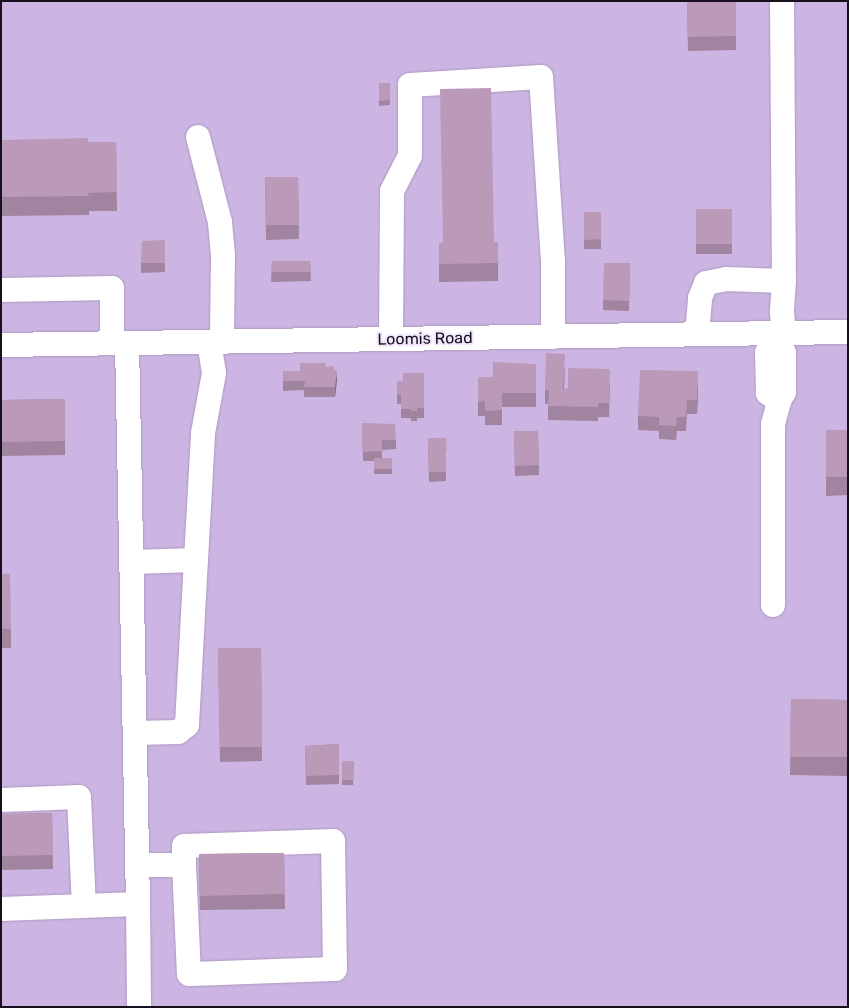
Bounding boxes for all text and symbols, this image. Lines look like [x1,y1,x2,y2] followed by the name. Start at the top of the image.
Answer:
[377,329,473,349] street label: Loomis Road

